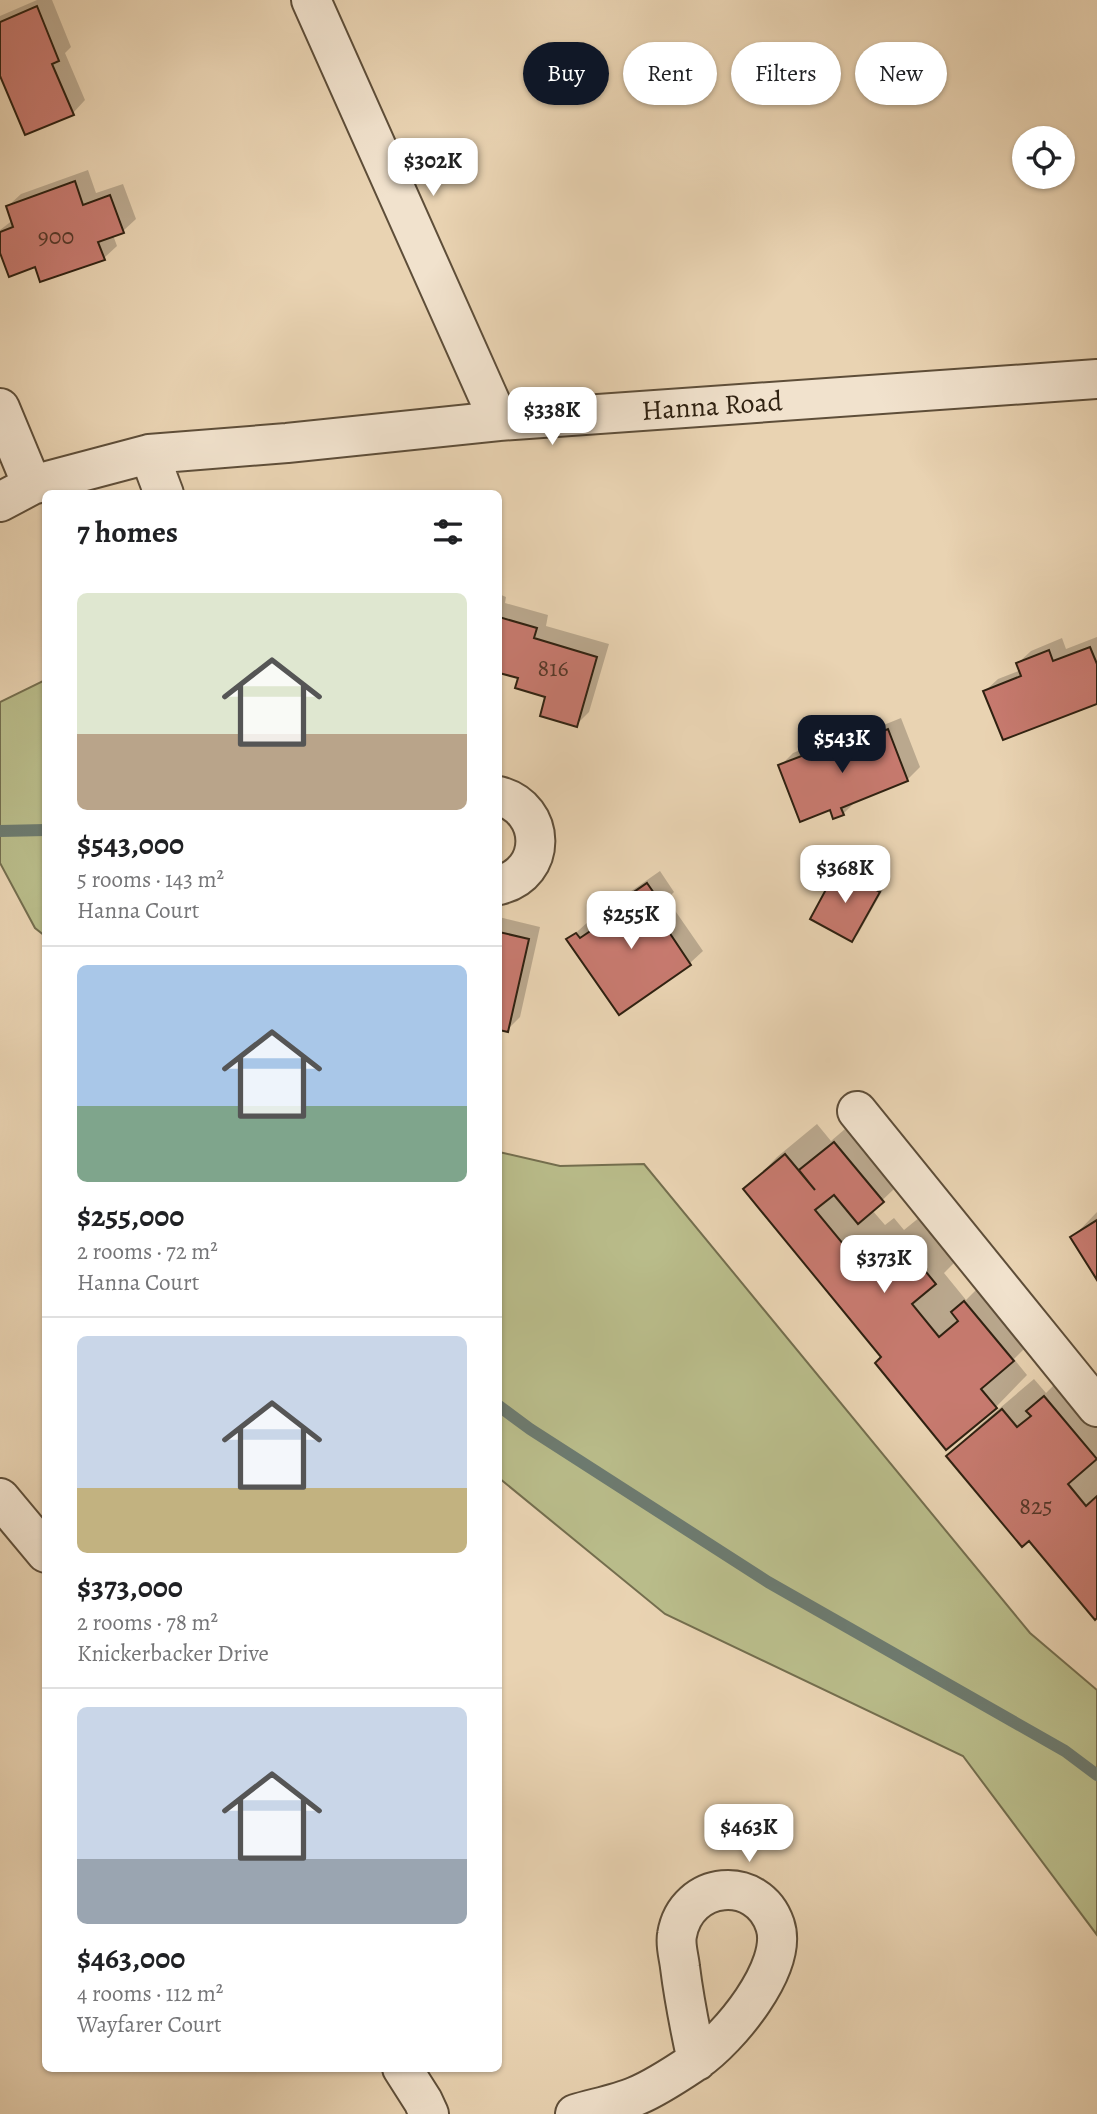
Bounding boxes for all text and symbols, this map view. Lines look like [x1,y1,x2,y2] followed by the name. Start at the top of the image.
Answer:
[523,42,609,105] chip: Buy
[623,42,717,105] chip: Rent
[731,42,841,105] chip: Filters
[855,42,947,105] chip: New
[1012,126,1075,189] map controls
[1012,126,1075,189] button: locate
[384,138,482,198] pin: $302K
[404,145,462,176] text: $302K
[38,220,74,252] house number: 900
[640,382,785,430] street label: Hanna Road
[503,388,601,447] pin: $338K
[524,394,580,425] text: $338K
[77,512,178,552] text: 7 homes
[429,513,467,551] icon: filters
[209,639,335,765] icon: home
[538,652,568,684] house number: 816
[793,716,891,775] pin: $543K
[814,722,870,753] text: $543K
[77,824,184,864] text: $543,000
[796,846,894,905] pin: $368K
[816,852,874,883] text: $368K
[77,864,224,895] text: 5 rooms · 143 m²
[582,892,680,951] pin: $255K
[77,895,199,926] text: Hanna Court
[603,898,659,929] text: $255K
[209,1011,335,1137] icon: home
[77,1196,184,1236] text: $255,000
[77,1236,218,1267] text: 2 rooms · 72 m²
[835,1236,933,1295] pin: $373K
[856,1242,912,1273] text: $373K
[77,1267,199,1298] text: Hanna Court
[209,1382,335,1508] icon: home
[1019,1490,1053,1522] house number: 825
[77,1567,183,1607] text: $373,000
[77,1607,218,1638] text: 2 rooms · 78 m²
[77,1638,269,1669] text: Knickerbacker Drive
[209,1753,335,1879] icon: home
[700,1804,798,1864] pin: $463K
[720,1811,778,1842] text: $463K
[77,1938,185,1978] text: $463,000
[77,1978,223,2009] text: 4 rooms · 112 m²
[77,2009,222,2040] text: Wayfarer Court

